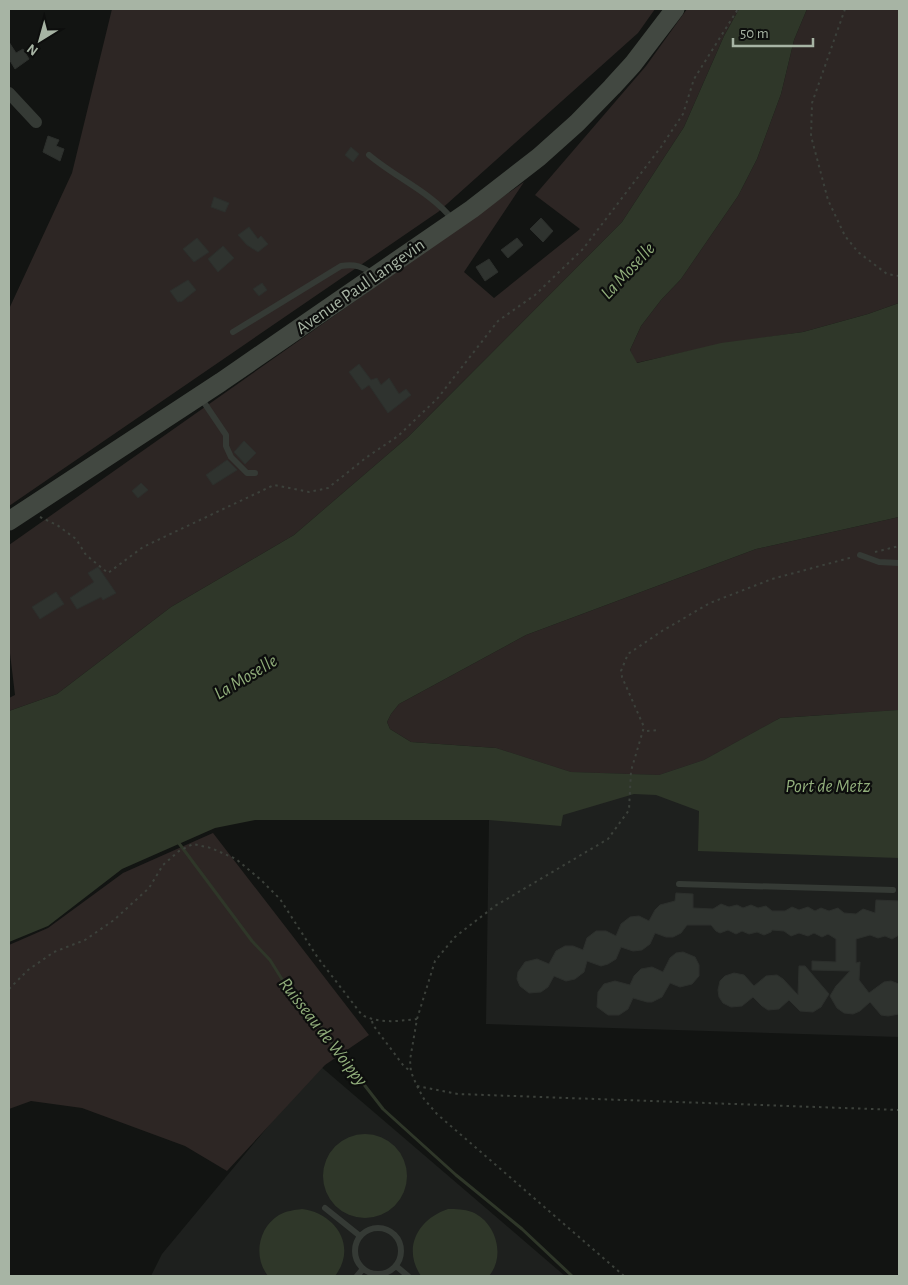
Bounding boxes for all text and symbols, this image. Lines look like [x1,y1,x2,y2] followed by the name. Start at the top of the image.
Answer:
[15,15,65,65] north arrow
[733,15,813,47] scale bar
[740,26,769,41] text: 50 m
[25,41,41,58] text: N
[293,236,428,338] street label: Avenue Paul Langevin
[597,239,659,303] water label: La Moselle
[211,651,281,703] water label: La Moselle
[785,777,871,796] water label: Port de Metz
[275,974,371,1090] water label: Ruisseau de Woippy

